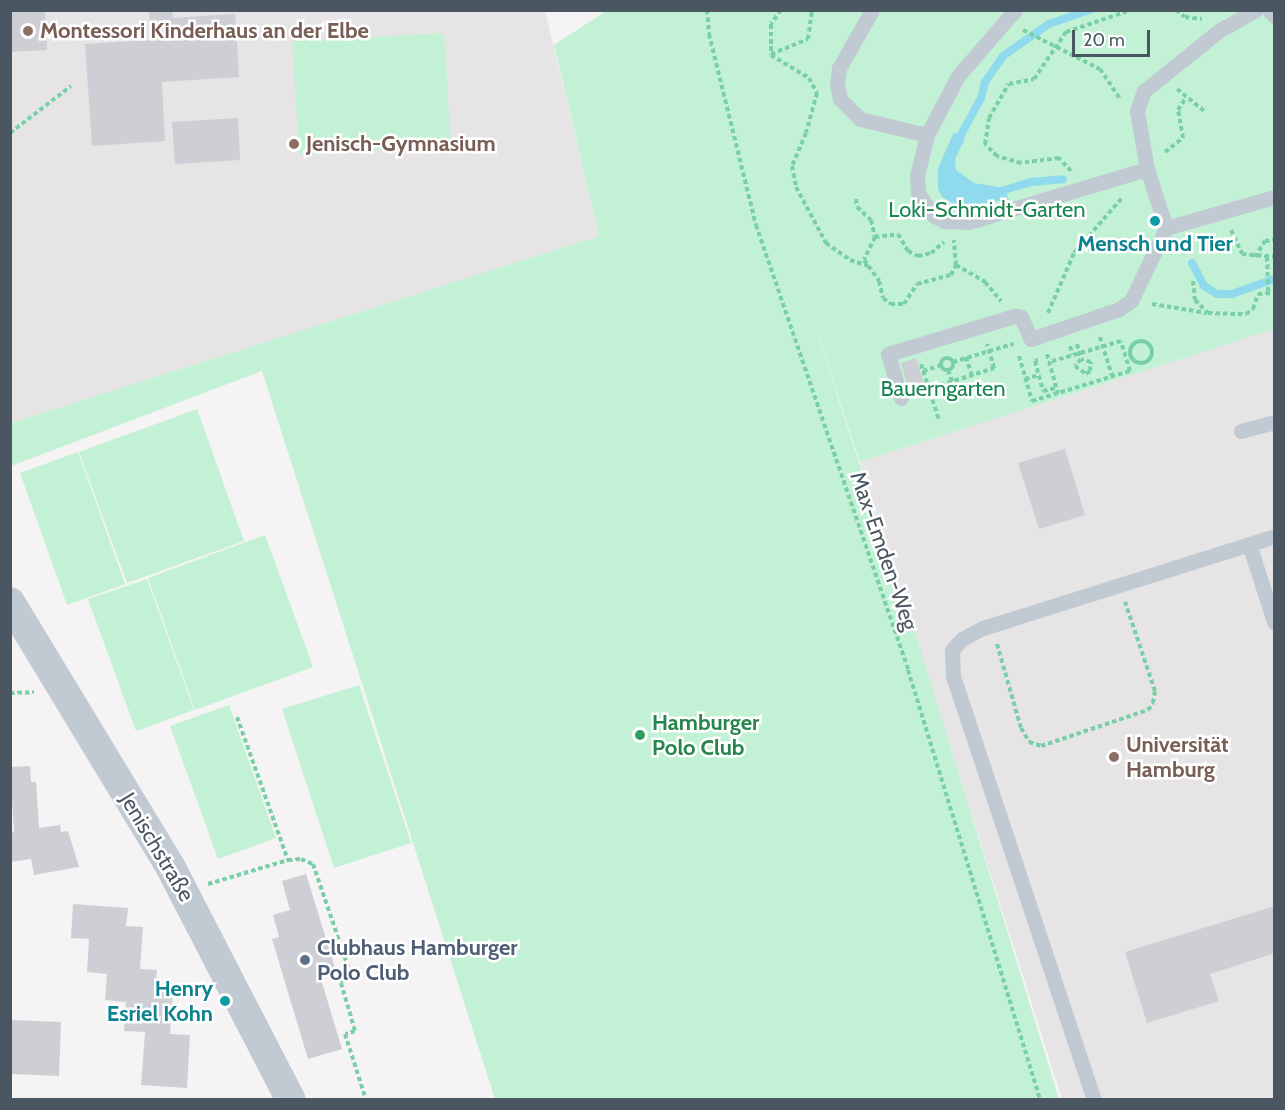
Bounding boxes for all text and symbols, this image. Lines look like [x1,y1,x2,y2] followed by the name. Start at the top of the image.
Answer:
[40,18,369,44] place label: Montessori Kinderhaus an der Elbe
[1075,18,1153,56] scale bar
[21,24,35,38] marker: Montessori Kinderhaus an der Elbe
[1083,29,1125,51] text: 20 m
[306,131,496,157] place label: Jenisch-Gymnasium
[287,137,301,151] marker: Jenisch-Gymnasium
[888,197,1086,223] park label: Loki-Schmidt-Garten
[1148,214,1162,228] marker: Mensch und Tier
[1077,231,1233,257] place label: Mensch und Tier
[880,376,1006,402] park label: Bauerngarten
[844,468,924,634] street label: Max-Emden-Weg
[652,709,759,760] place label: Hamburger Polo Club
[633,728,647,742] marker: Hamburger Polo Club
[1126,731,1229,782] place label: Universität Hamburg
[1107,750,1121,764] marker: Universität Hamburg
[114,788,200,906] street label: Jenischstraße
[317,934,517,986] place label: Clubhaus Hamburger Polo Club
[298,953,312,967] marker: Clubhaus Hamburger Polo Club
[107,975,213,1026] place label: Henry Esriel Kohn
[218,994,232,1008] marker: Henry Esriel Kohn

